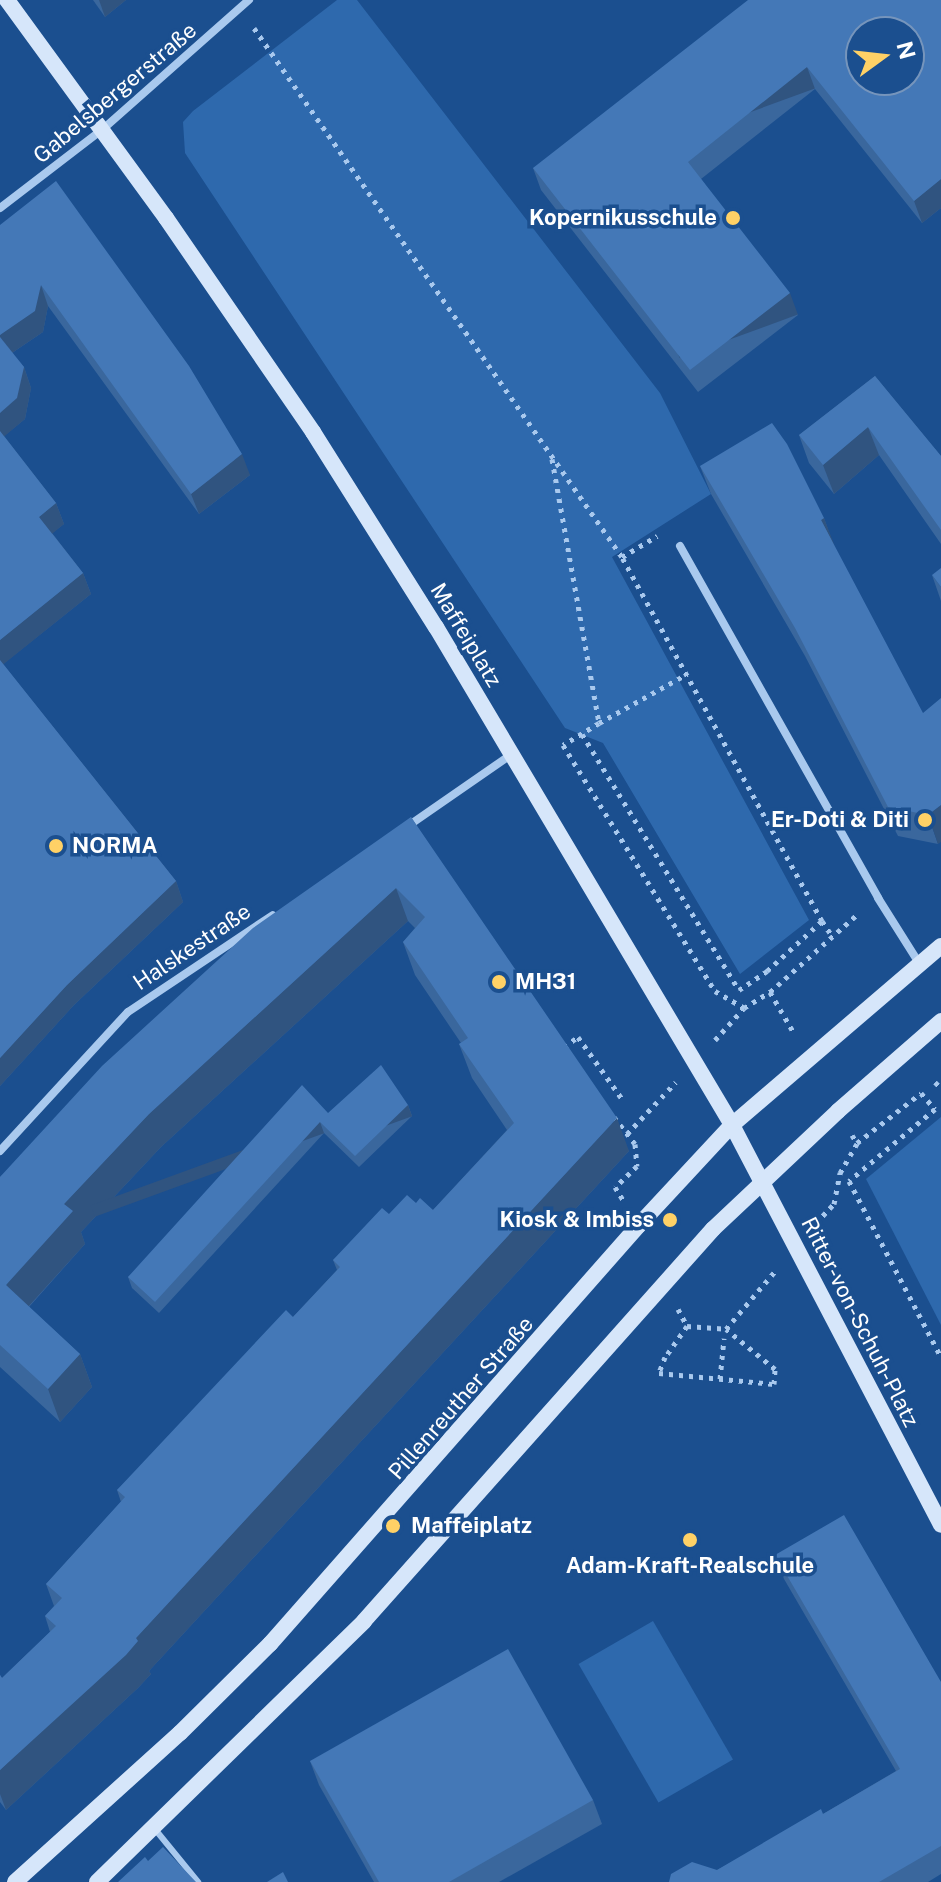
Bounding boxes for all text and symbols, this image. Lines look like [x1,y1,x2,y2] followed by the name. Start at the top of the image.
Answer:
[845,16,925,96] north arrow
[28,17,202,169] street label: Gabelsbergerstraße
[891,39,921,62] text: N
[529,205,717,231] place label: Kopernikusschule
[724,209,742,227] marker: Kopernikusschule
[425,578,507,692] street label: Maffeiplatz
[771,807,909,833] place label: Er-Doti & Diti
[916,811,934,829] marker: Er-Doti & Diti
[72,833,157,859] place label: NORMA
[47,837,65,855] marker: NORMA
[128,898,256,996] street label: Halskestraße
[515,969,576,995] place label: MH31
[490,973,508,991] marker: MH31
[499,1207,654,1233] place label: Kiosk & Imbiss
[661,1211,679,1229] marker: Kiosk & Imbiss
[796,1213,924,1431] street label: Ritter-von-Schuh-Platz
[383,1311,539,1485] street label: Pillenreuther Straße
[411,1513,532,1539] place label: Maffeiplatz
[382,1515,404,1537] marker: Maffeiplatz
[681,1531,699,1549] marker: Adam-Kraft-Realschule
[566,1553,814,1579] place label: Adam-Kraft-Realschule

